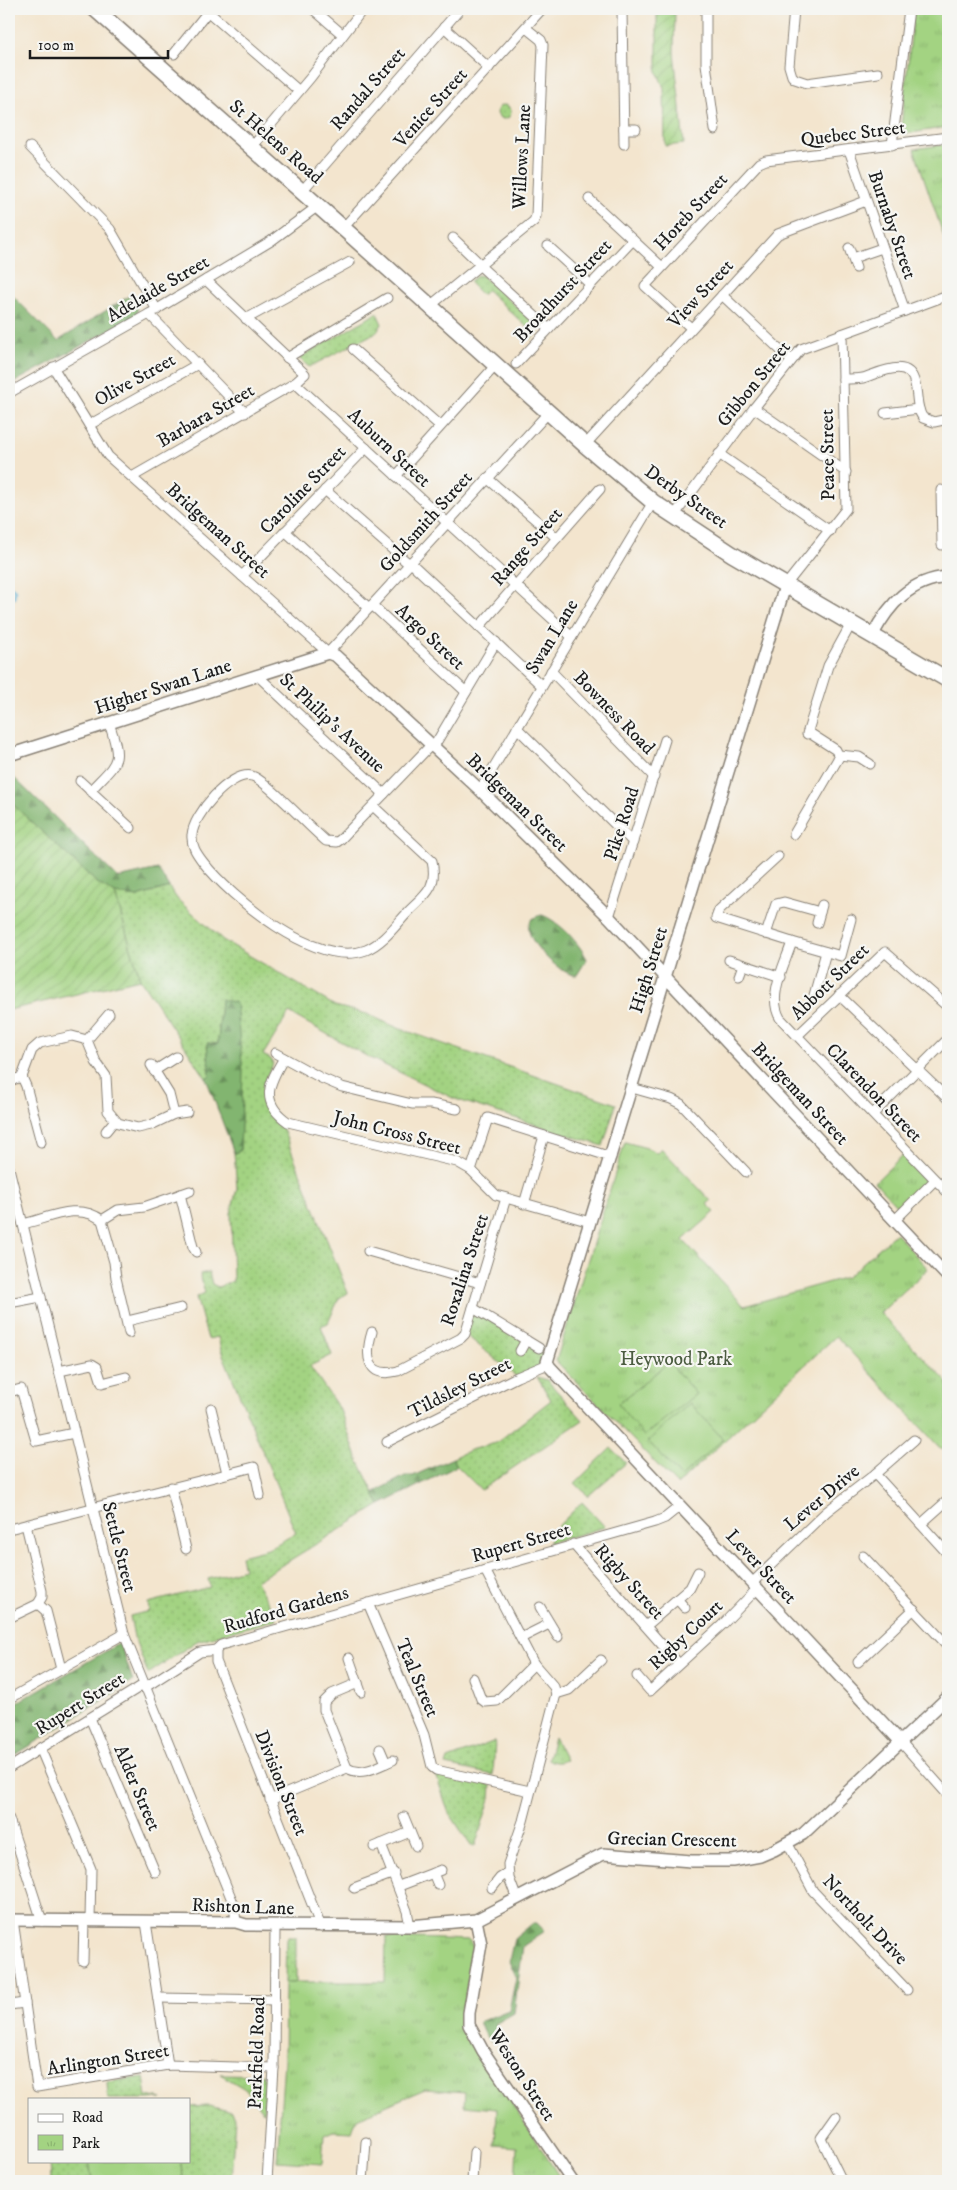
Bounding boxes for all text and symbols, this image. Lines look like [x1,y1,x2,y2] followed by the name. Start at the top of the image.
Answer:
[30,28,168,60] scale bar
[38,36,74,55] text: 100 m
[326,43,410,135] street label: Randal Street
[389,64,473,153] street label: Venice Street
[224,95,328,189] street label: St Helens Road
[508,104,536,211] street label: Willows Lane
[799,116,907,152] street label: Quebec Street
[649,168,733,256] street label: Horeb Street
[863,168,921,282] street label: Burnaby Street
[509,234,617,348] street label: Broadhurst Street
[103,250,213,328] street label: Adelaide Street
[663,255,739,334] street label: View Street
[712,336,796,432] street label: Gibbon Street
[90,348,180,412] street label: Olive Street
[153,379,259,453] street label: Barbara Street
[343,404,435,492] street label: Auburn Street
[816,409,840,501] street label: Peace Street
[255,441,351,539] street label: Caroline Street
[640,460,732,534] street label: Derby Street
[375,467,477,577] street label: Goldsmith Street
[161,478,275,584] street label: Bridgeman Street
[487,503,567,591] street label: Range Street
[521,595,583,679] street label: Swan Lane
[390,599,470,675] street label: Argo Street
[92,654,234,720] street label: Higher Swan Lane
[568,666,660,760] street label: Bowness Road
[274,668,390,778] street label: St Philip's Avenue
[462,749,572,857] street label: Bridgeman Street
[599,784,645,864] street label: Pike Road
[625,924,673,1016] street label: High Street
[786,939,874,1025] street label: Abbott Street
[747,1038,853,1150] street label: Bridgeman Street
[821,1039,927,1147] street label: Clarendon Street
[329,1106,463,1160] street label: John Cross Street
[436,1211,494,1329] street label: Roxalina Street
[620,1348,733,1371] park label: Heywood Park
[405,1352,515,1424] street label: Tildsley Street
[780,1460,864,1536] street label: Lever Drive
[97,1499,141,1595] street label: Settle Street
[469,1518,573,1568] street label: Rupert Street
[721,1525,801,1609] street label: Lever Street
[589,1539,669,1625] street label: Rigby Street
[221,1581,351,1639] street label: Rudford Gardens
[644,1595,728,1675] street label: Rigby Court
[390,1635,444,1721] street label: Teal Street
[31,1667,129,1741] street label: Rupert Street
[249,1727,313,1839] street label: Division Street
[109,1742,165,1834] street label: Alder Street
[607,1827,737,1853] street label: Grecian Crescent
[817,1870,913,1970] street label: Northolt Drive
[191,1894,295,1920] street label: Rishton Lane
[244,1996,270,2110] street label: Parkfield Road
[483,2024,560,2125] street label: Weston Street
[45,2039,171,2081] street label: Arlington Street
[28,2098,190,2162] legend
[72,2108,104,2127] text: Road
[72,2134,101,2153] text: Park

